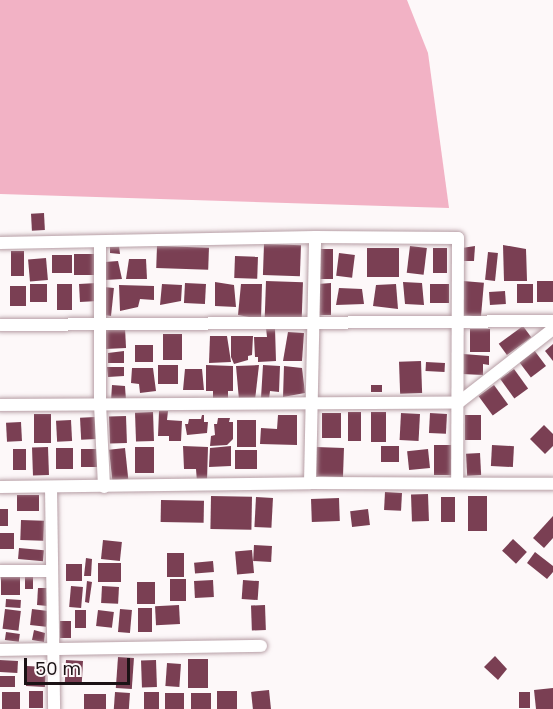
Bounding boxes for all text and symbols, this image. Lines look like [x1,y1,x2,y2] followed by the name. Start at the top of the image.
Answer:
[27,646,134,684] scale bar
[35,656,81,681] text: 50 m

